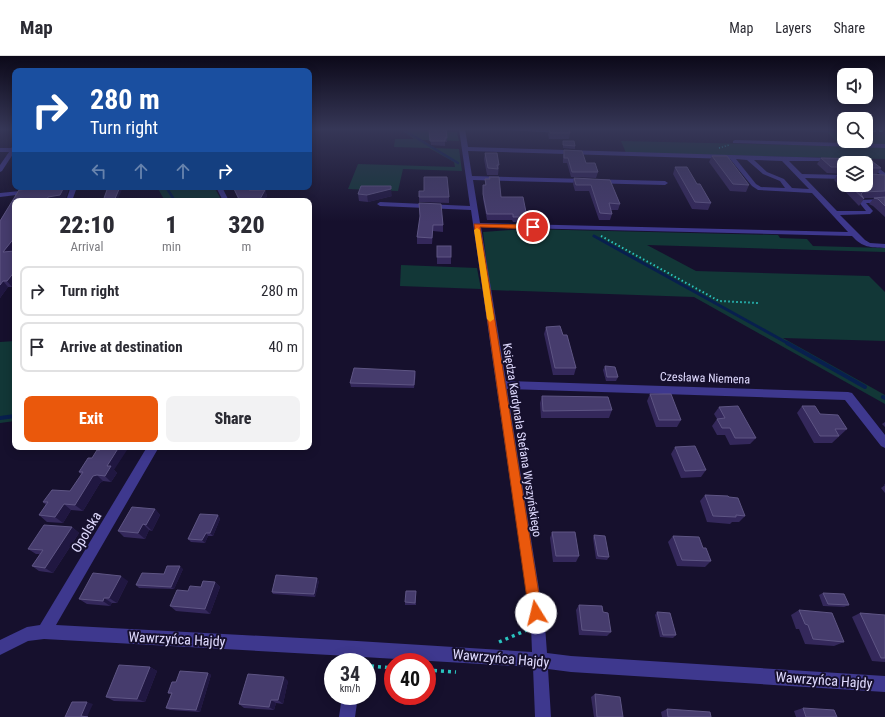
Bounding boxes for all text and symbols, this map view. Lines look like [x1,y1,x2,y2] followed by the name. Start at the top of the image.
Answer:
[20,16,53,39] text: Map
[729,20,753,36] text: Map
[775,20,812,36] text: Layers
[834,20,865,36] text: Share
[837,68,873,192] map controls
[837,68,873,104] button: sound
[90,83,160,116] text: 280 m
[24,84,76,136] icon: right
[837,112,873,148] button: search
[90,117,158,138] text: Turn right
[837,156,873,192] button: layers
[88,160,110,182] icon: left
[130,160,152,182] icon: ahead
[172,160,194,182] icon: ahead
[214,160,236,182] icon: right
[516,210,550,244] pin
[59,211,115,239] text: 22:10
[165,211,178,239] text: 1
[228,211,265,239] text: 320
[522,216,544,238] icon: arrive
[70,239,104,254] text: Arrival
[162,239,181,254] text: min
[242,239,251,254] text: m
[26,280,48,302] icon: right
[60,282,119,300] text: Turn right
[261,282,298,300] text: 280 m
[26,336,48,358] icon: arrive
[60,338,183,356] text: Arrive at destination
[268,338,298,356] text: 40 m
[500,342,544,538] street label: Księdza Kardynała Stefana Wyszyńskiego
[660,369,751,387] street label: Czesława Niemena
[24,396,158,442] button: Exit
[166,396,300,442] button: Share
[68,509,104,555] street label: Opolska
[515,592,557,634] position arrow
[128,628,226,650] street label: Wawrzyńca Hajdy
[452,646,550,670] street label: Wawrzyńca Hajdy
[384,653,436,705] speed limit sign: 40
[340,662,360,686] text: 34
[775,669,873,691] street label: Wawrzyńca Hajdy
[340,683,360,694] text: km/h

